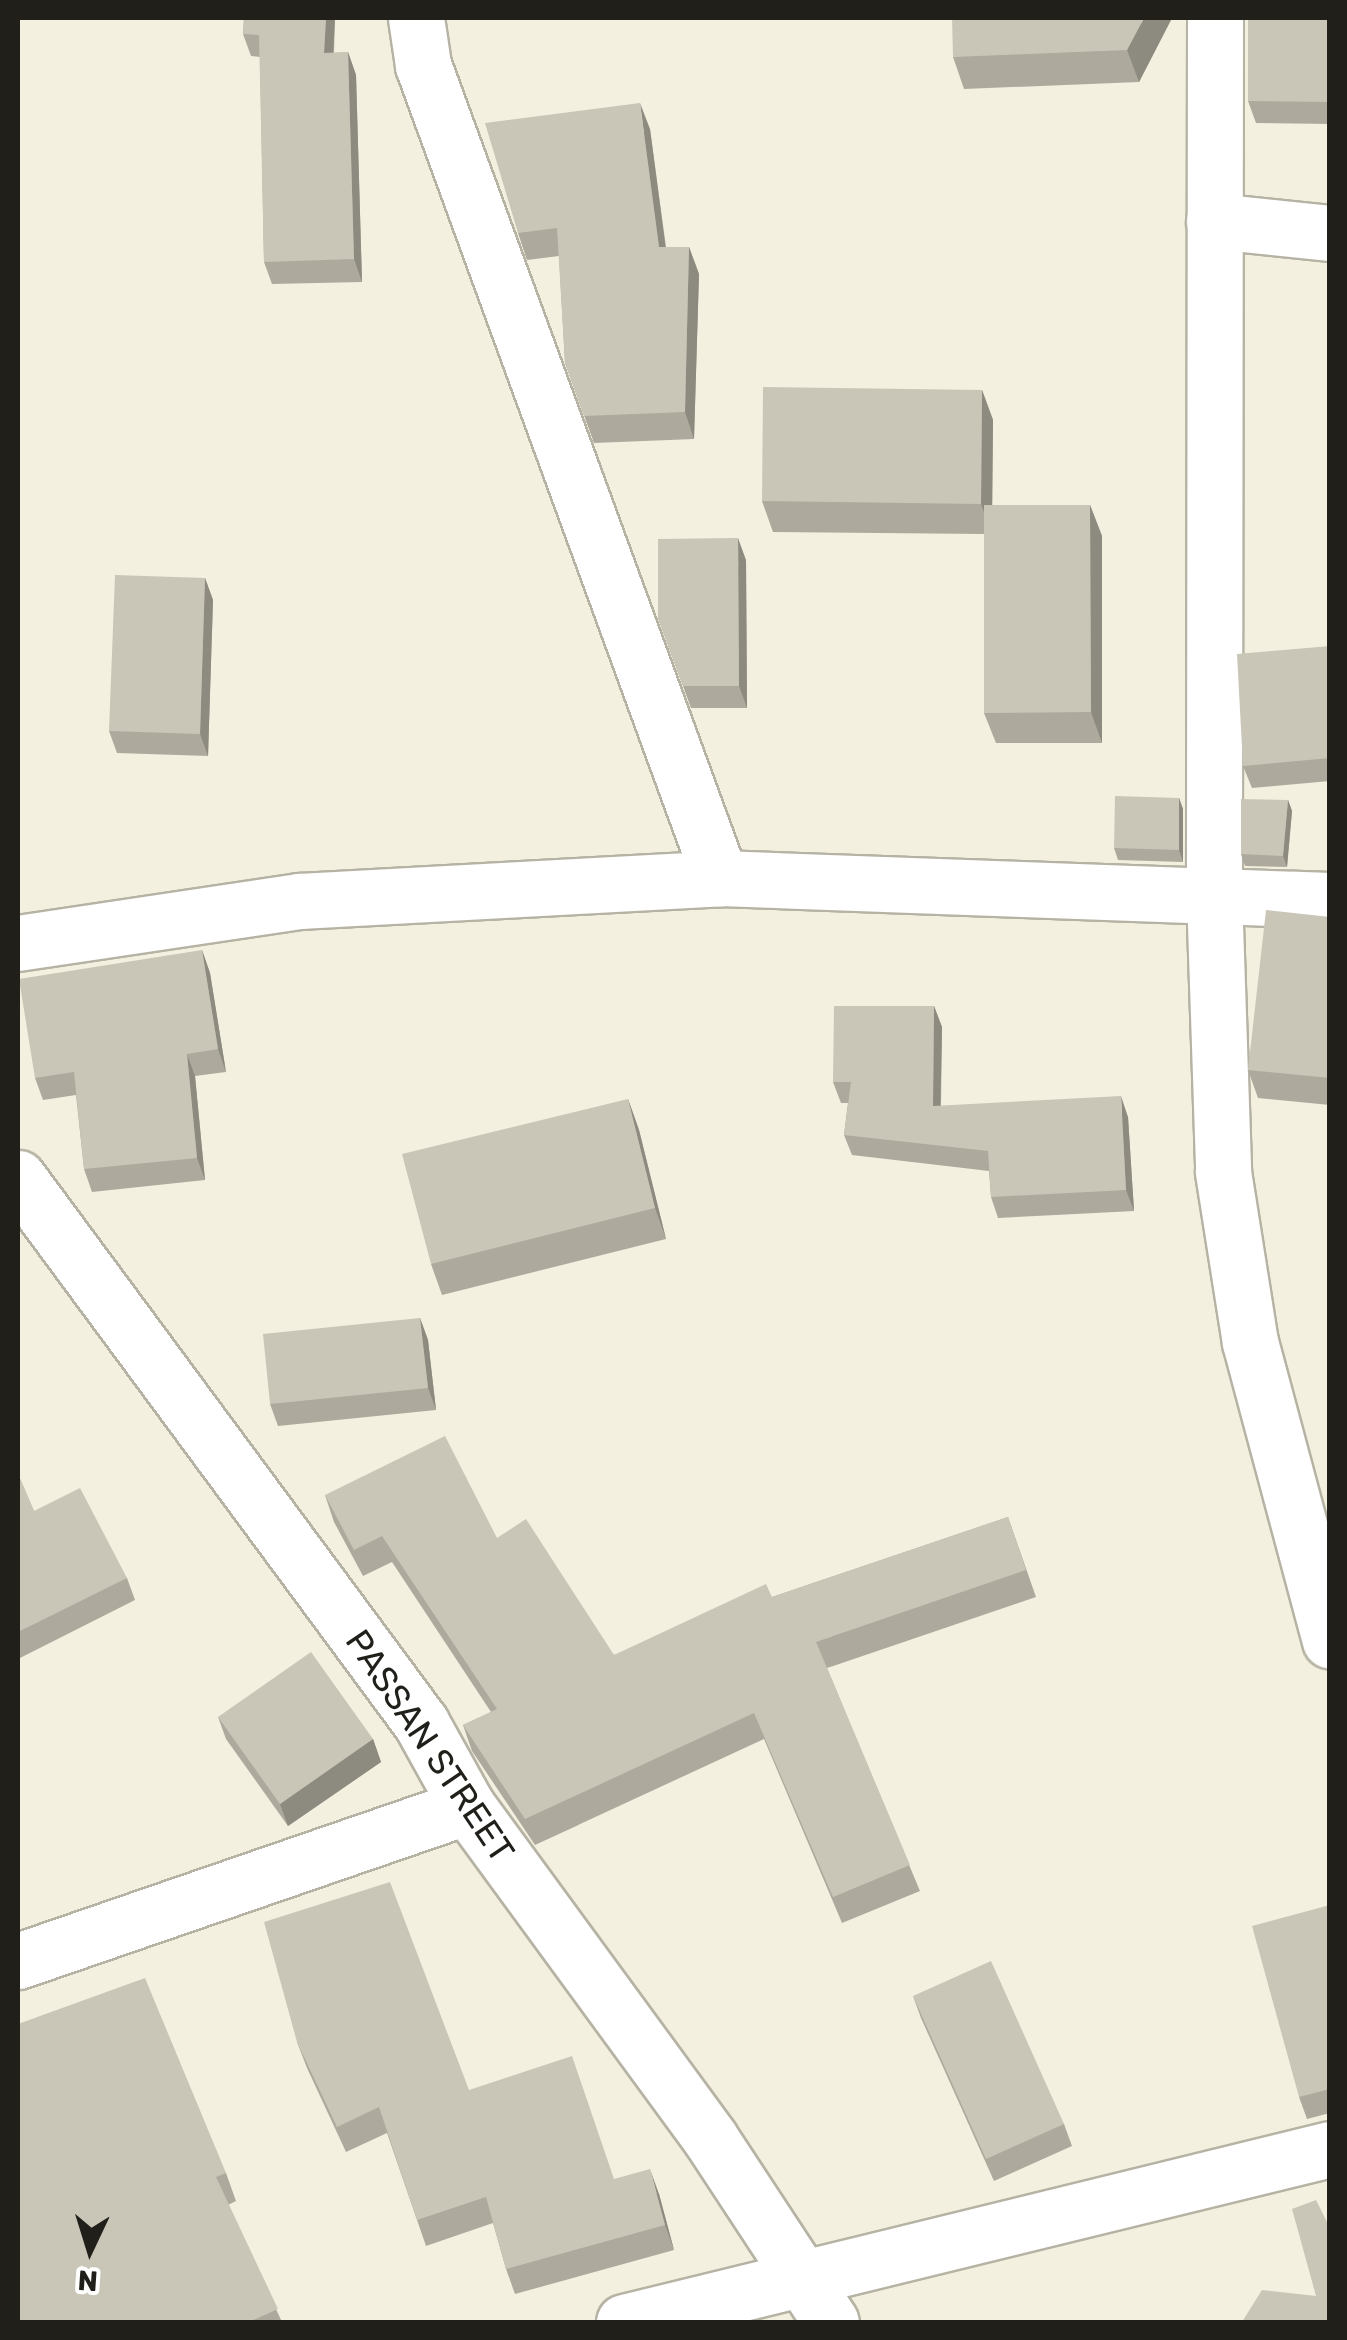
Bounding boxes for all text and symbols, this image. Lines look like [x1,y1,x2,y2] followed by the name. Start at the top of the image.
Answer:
[337,1622,523,1870] street label: PASSAN STREET
[40,2200,140,2300] north arrow
[77,2263,99,2298] text: N

